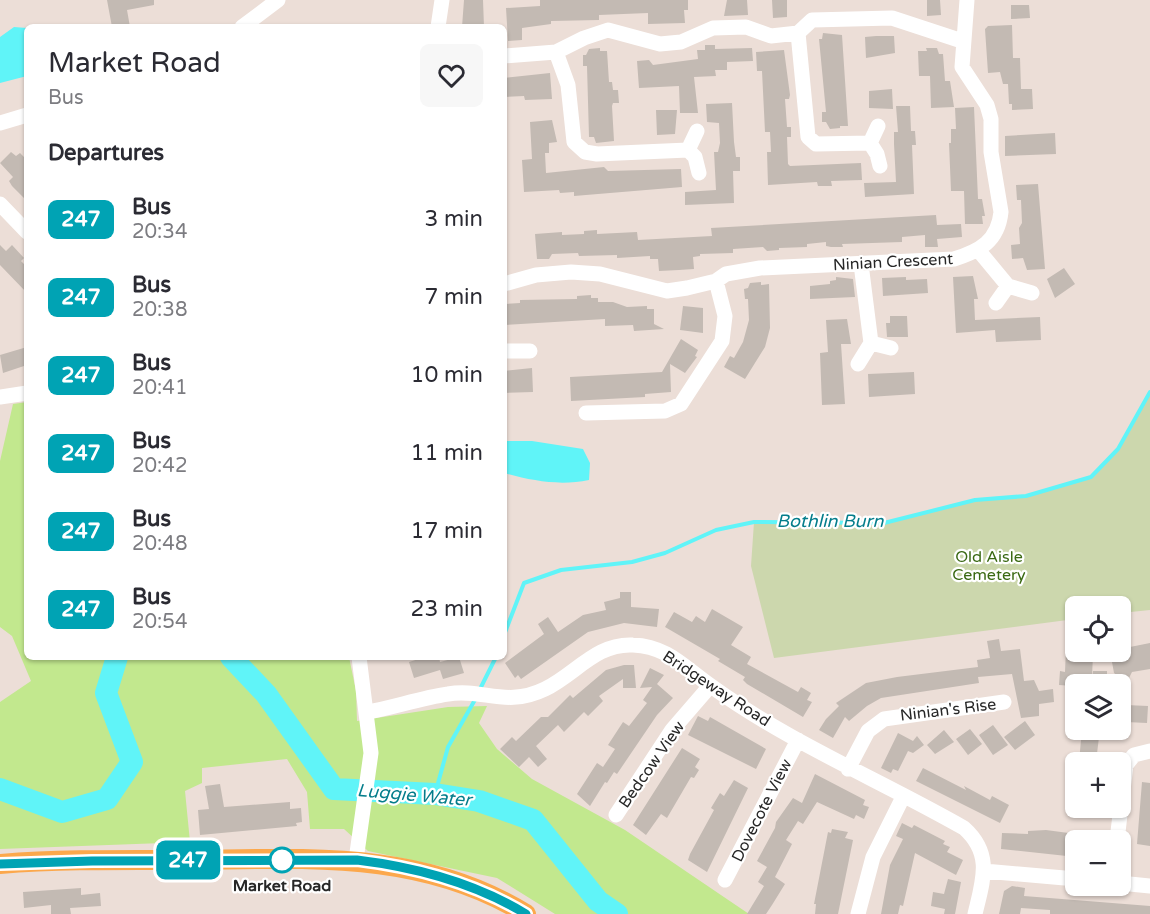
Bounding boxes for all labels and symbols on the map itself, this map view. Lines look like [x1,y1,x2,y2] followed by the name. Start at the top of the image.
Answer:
[833,249,954,275] street label: Ninian Crescent
[777,510,884,532] water label: Bothlin Burn
[952,547,1026,585] park label: Old Aisle Cemetery
[659,647,774,731] street label: Bridgeway Road
[899,694,997,726] street label: Ninian's Rise
[614,717,689,812] street label: Bedcow View
[727,755,797,865] street label: Dovecote View
[356,779,474,811] water label: Luggie Water
[154,840,222,880] line badge: 247
[269,847,295,873] marker: Market Road
[233,876,331,896] place label: Market Road

